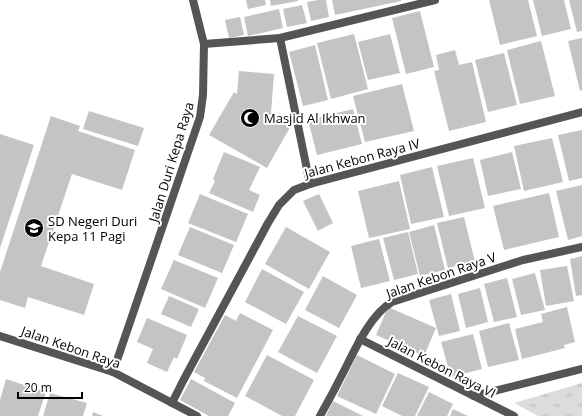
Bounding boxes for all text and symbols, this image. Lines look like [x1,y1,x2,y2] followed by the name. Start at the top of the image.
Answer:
[144,100,198,226] street label: Jalan Duri Kepa Raya
[239,107,261,129] mosque icon: Masjid Al Ikhwan
[264,109,366,127] place label: Masjid Al Ikhwan
[300,134,422,183] street label: Jalan Kebon Raya IV
[48,212,137,245] place label: SD Negeri Duri Kepa 11 Pagi
[23,217,45,239] school or university icon: SD Negeri Duri Kepa 11 Pagi
[382,248,499,303] street label: Jalan Kebon Raya V
[17,321,123,372] street label: Jalan Kebon Raya
[383,331,499,402] street label: Jalan Kebon Raya VI
[18,374,82,400] scale bar
[24,379,52,396] text: 20 m

